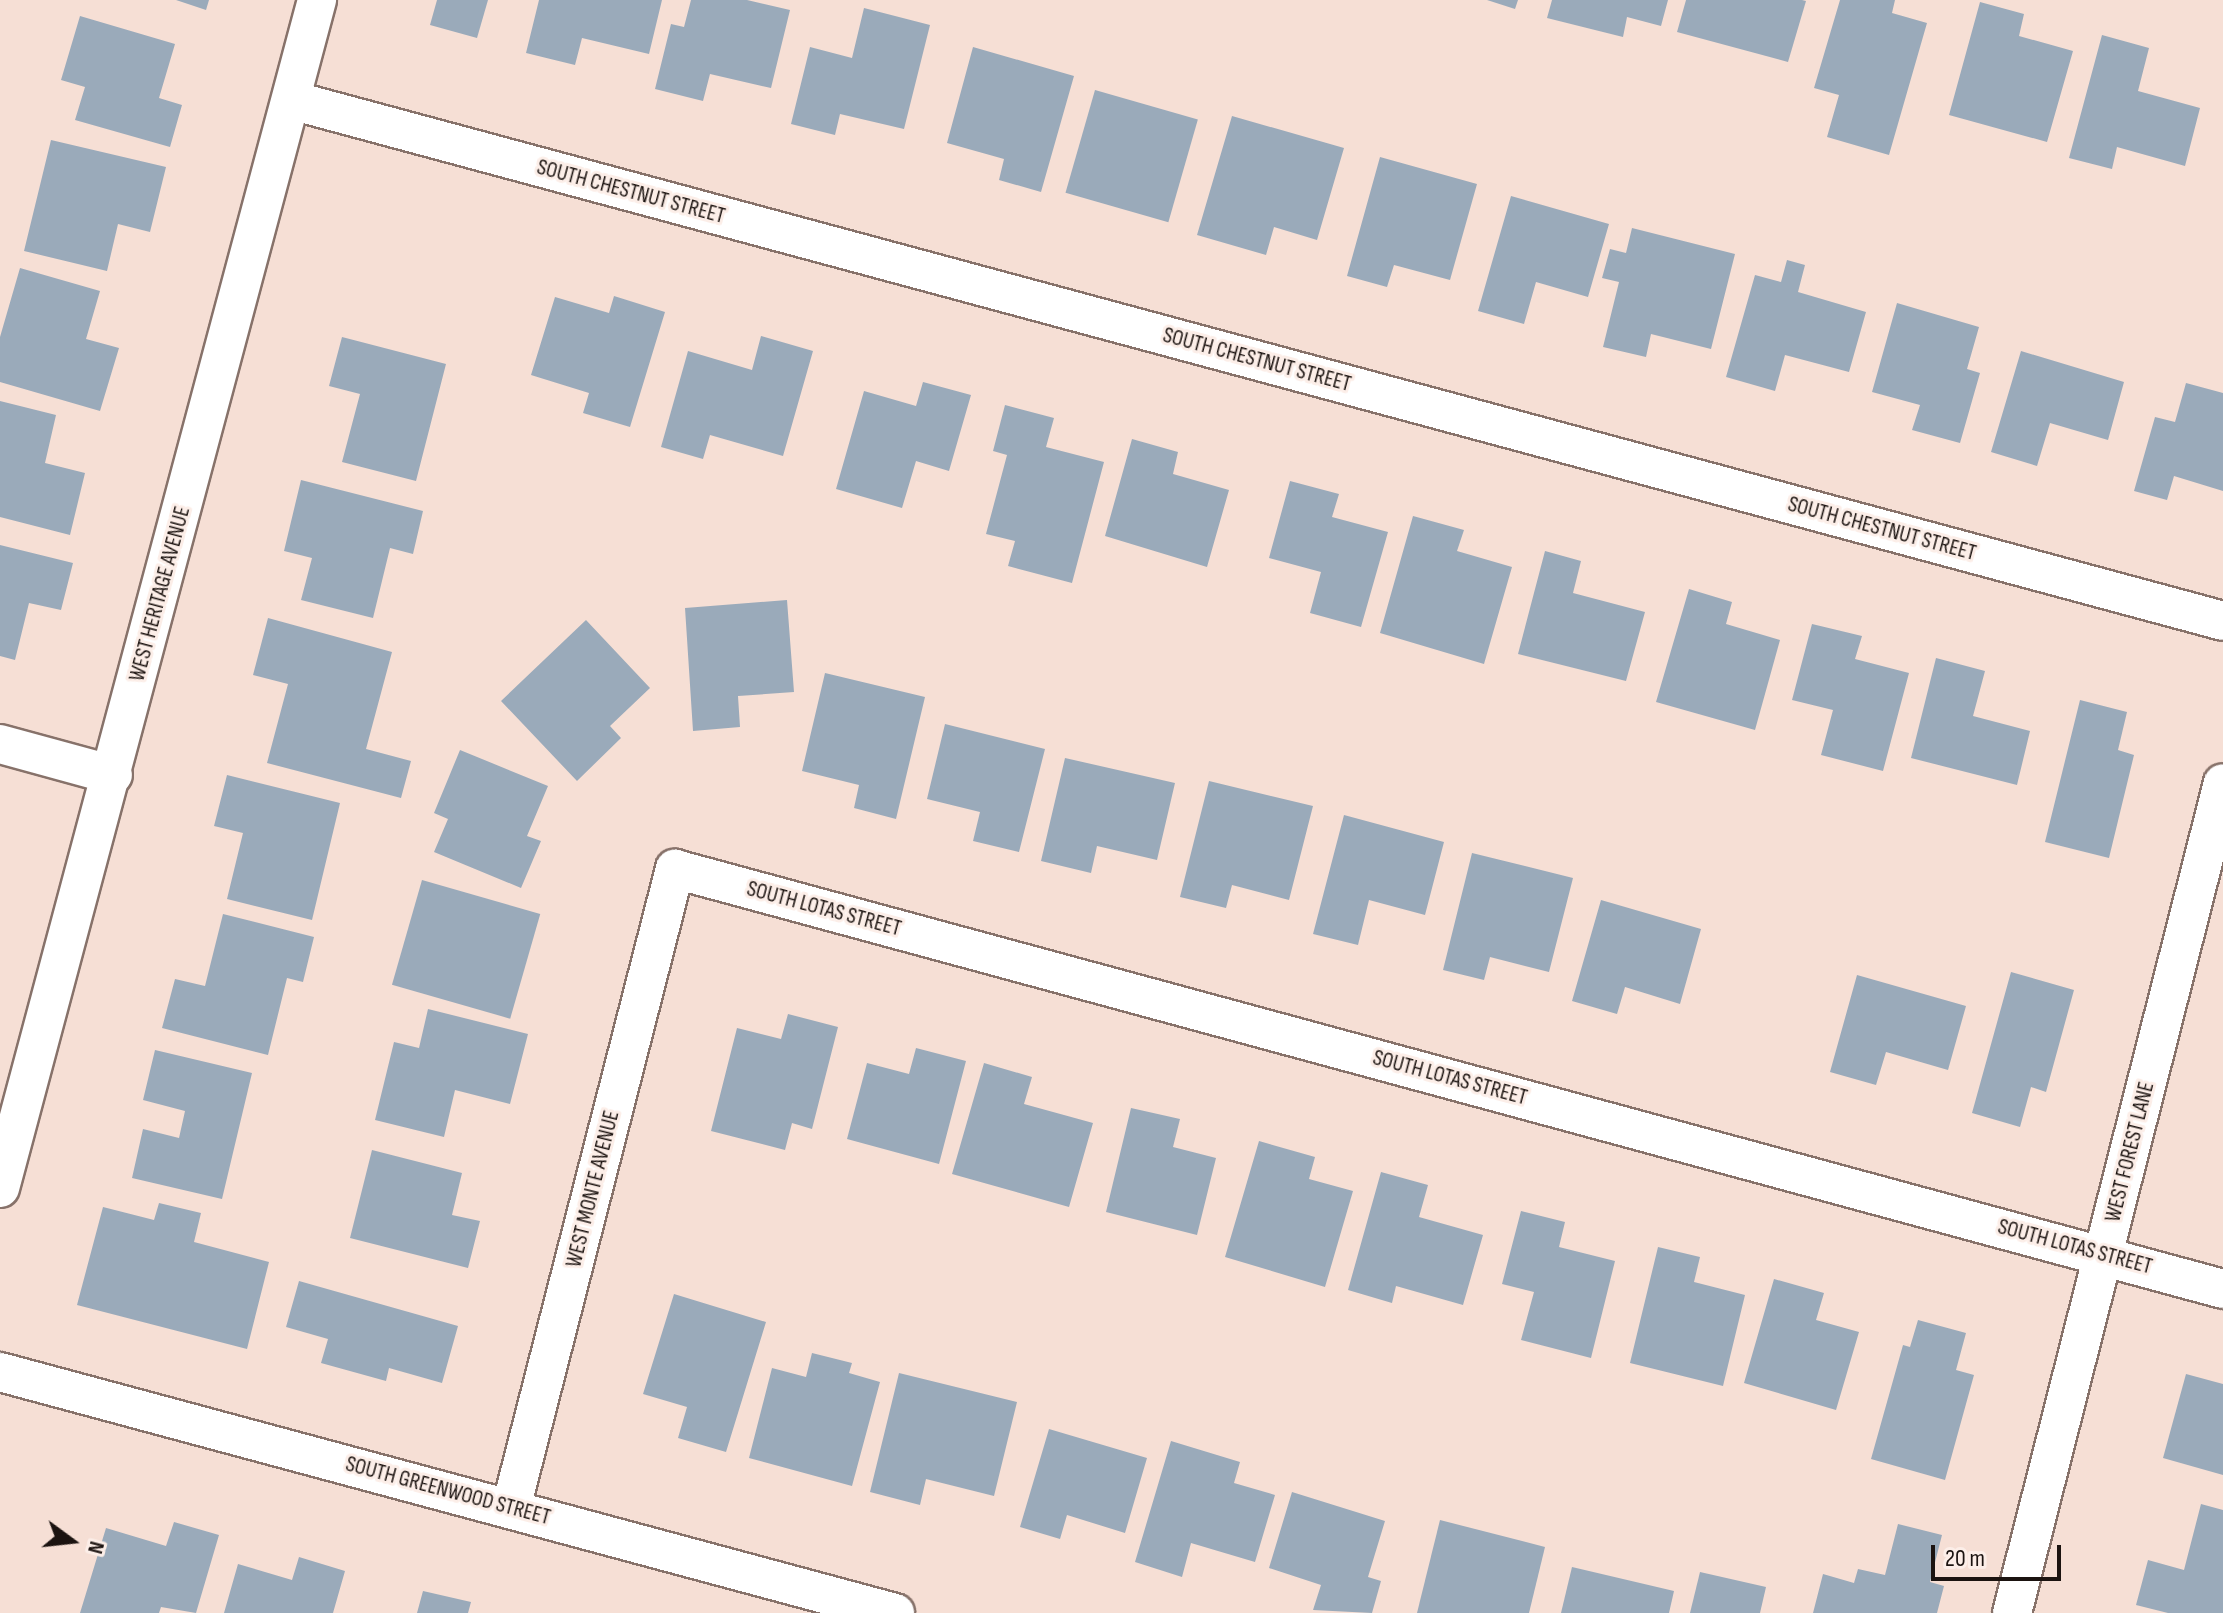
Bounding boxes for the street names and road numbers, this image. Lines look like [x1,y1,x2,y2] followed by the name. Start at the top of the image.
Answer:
[534,154,728,230] street label: SOUTH CHESTNUT STREET
[1160,322,1354,398] street label: SOUTH CHESTNUT STREET
[1785,491,1979,567] street label: SOUTH CHESTNUT STREET
[124,504,196,684] street label: WEST HERITAGE AVENUE
[744,876,904,942] street label: SOUTH LOTAS STREET
[1370,1045,1530,1111] street label: SOUTH LOTAS STREET
[2100,1079,2160,1225] street label: WEST FOREST LANE
[561,1108,625,1270] street label: WEST MONTE AVENUE
[1995,1214,2155,1280] street label: SOUTH LOTAS STREET
[343,1451,553,1531] street label: SOUTH GREENWOOD STREET

